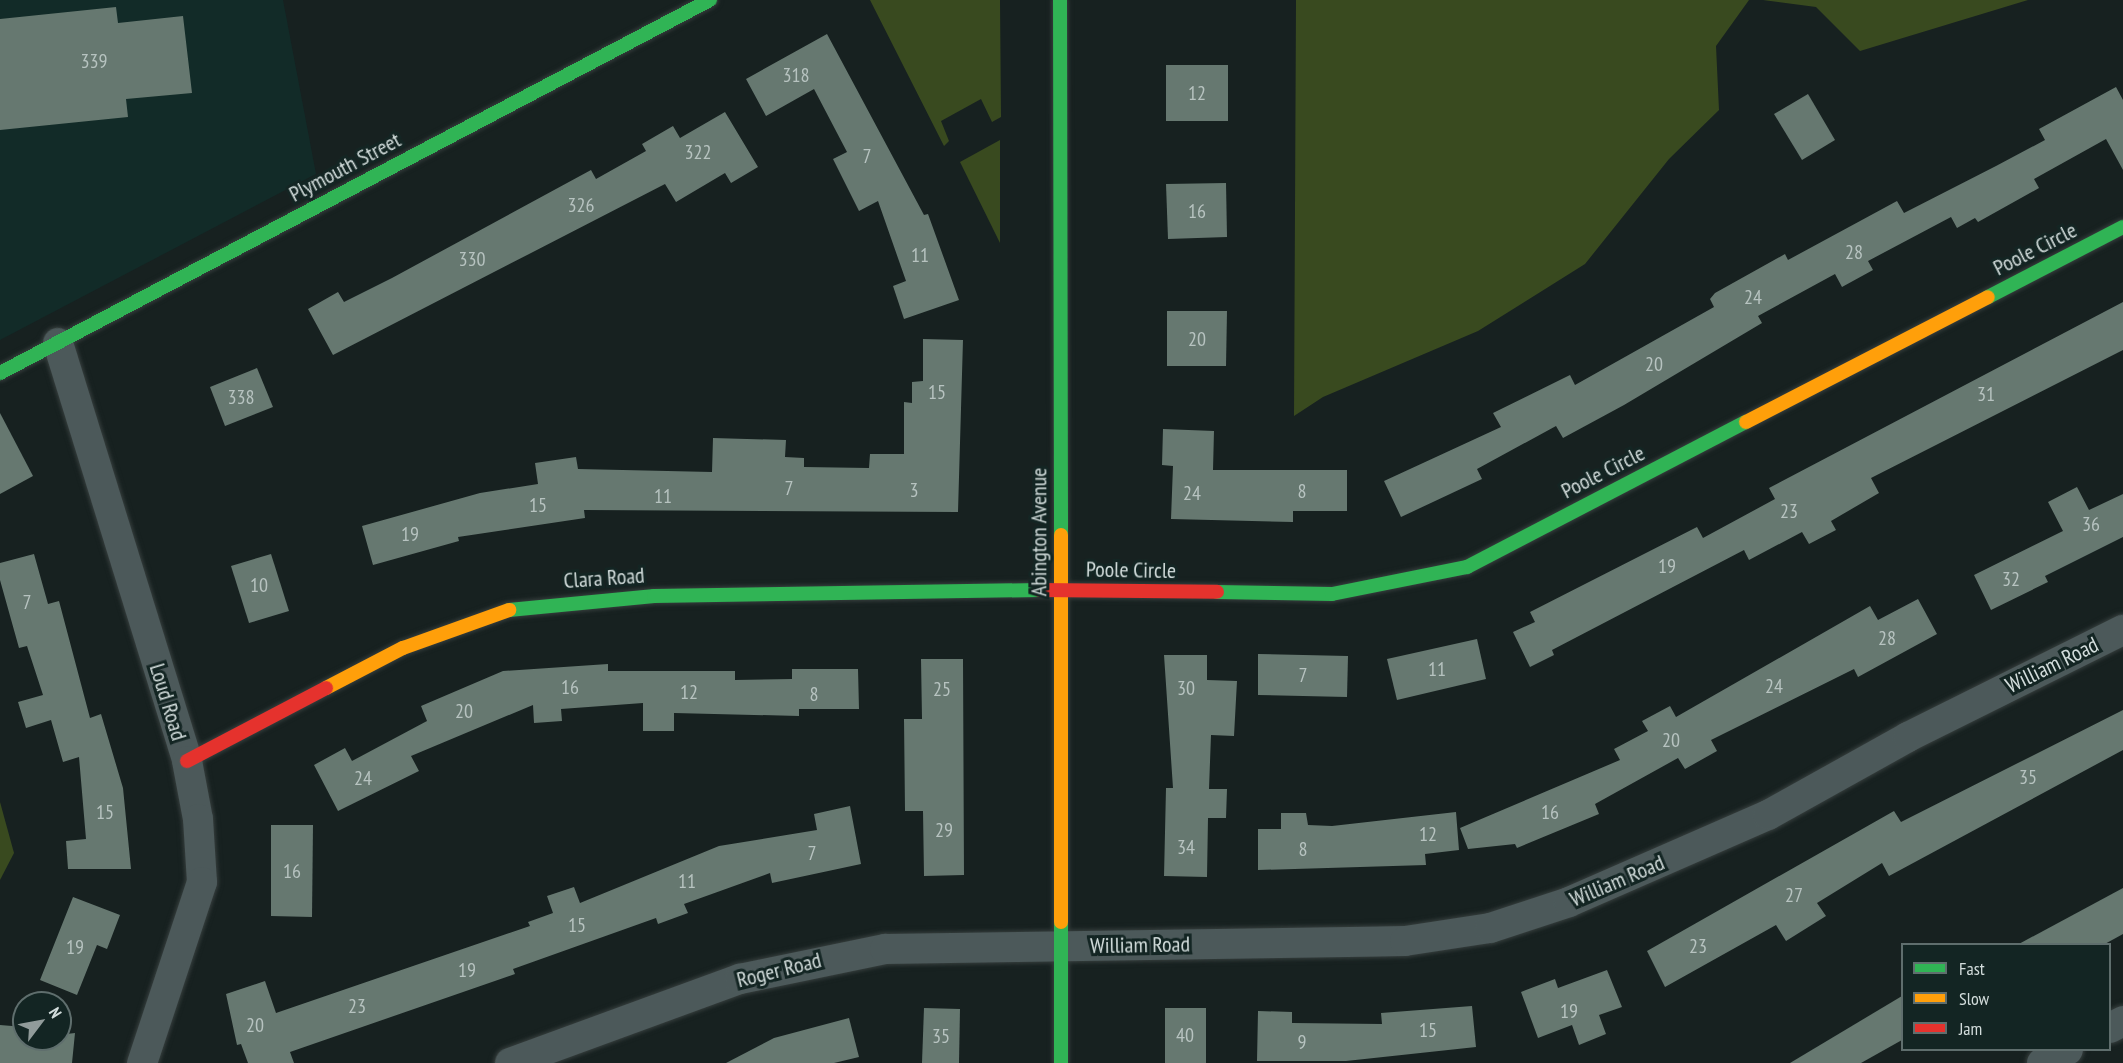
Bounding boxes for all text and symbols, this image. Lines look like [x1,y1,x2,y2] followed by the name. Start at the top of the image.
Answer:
[81,49,107,73] house number: 339
[783,63,809,87] house number: 318
[1188,81,1206,105] house number: 12
[285,127,405,207] street label: Plymouth Street
[685,140,711,164] house number: 322
[863,144,871,168] house number: 7
[568,193,594,217] house number: 326
[1188,199,1206,223] house number: 16
[1989,217,2081,281] street label: Poole Circle
[1845,240,1863,264] house number: 28
[911,243,929,267] house number: 11
[459,247,485,271] house number: 330
[1744,285,1762,309] house number: 24
[1188,327,1206,351] house number: 20
[1645,352,1663,376] house number: 20
[928,380,946,404] house number: 15
[1977,382,1995,406] house number: 31
[228,385,254,409] house number: 338
[1557,440,1649,504] street label: Poole Circle
[1026,467,1052,597] street label: Abington Avenue
[785,476,793,500] house number: 7
[910,478,918,502] house number: 3
[1298,479,1306,503] house number: 8
[1183,481,1201,505] house number: 24
[654,484,672,508] house number: 11
[529,493,547,517] house number: 15
[1780,499,1798,523] house number: 23
[2082,512,2100,536] house number: 36
[401,522,419,546] house number: 19
[1658,554,1676,578] house number: 19
[1086,556,1176,584] street label: Poole Circle
[563,562,645,594] street label: Clara Road
[2002,567,2020,591] house number: 32
[250,573,268,597] house number: 10
[23,590,31,614] house number: 7
[1878,626,1896,650] house number: 28
[2001,631,2103,699] street label: William Road
[1428,657,1446,681] house number: 11
[144,660,192,744] street label: Loud Road
[1299,663,1307,687] house number: 7
[1765,674,1783,698] house number: 24
[561,675,579,699] house number: 16
[1177,676,1195,700] house number: 30
[933,677,951,701] house number: 25
[680,680,698,704] house number: 12
[810,682,818,706] house number: 8
[455,699,473,723] house number: 20
[1662,728,1680,752] house number: 20
[2019,765,2037,789] house number: 35
[354,766,372,790] house number: 24
[96,800,114,824] house number: 15
[1541,800,1559,824] house number: 16
[935,818,953,842] house number: 29
[1419,822,1437,846] house number: 12
[1177,835,1195,859] house number: 34
[1299,837,1307,861] house number: 8
[808,841,816,865] house number: 7
[1566,849,1668,913] street label: William Road
[283,859,301,883] house number: 16
[678,869,696,893] house number: 11
[1785,883,1803,907] house number: 27
[568,913,586,937] house number: 15
[1090,931,1190,959] street label: William Road
[1689,934,1707,958] house number: 23
[66,935,84,959] house number: 19
[1901,943,2111,1051] legend
[734,947,824,993] street label: Roger Road
[1959,957,1985,980] text: Fast
[458,958,476,982] house number: 19
[1959,987,1989,1010] text: Slow
[12,991,72,1051] north arrow
[348,994,366,1018] house number: 23
[1560,999,1578,1023] house number: 19
[45,1004,66,1021] text: N
[246,1013,264,1037] house number: 20
[1959,1017,1982,1040] text: Jam
[1419,1018,1437,1042] house number: 15
[1176,1023,1194,1047] house number: 40
[932,1024,950,1048] house number: 35
[1298,1030,1306,1054] house number: 9

